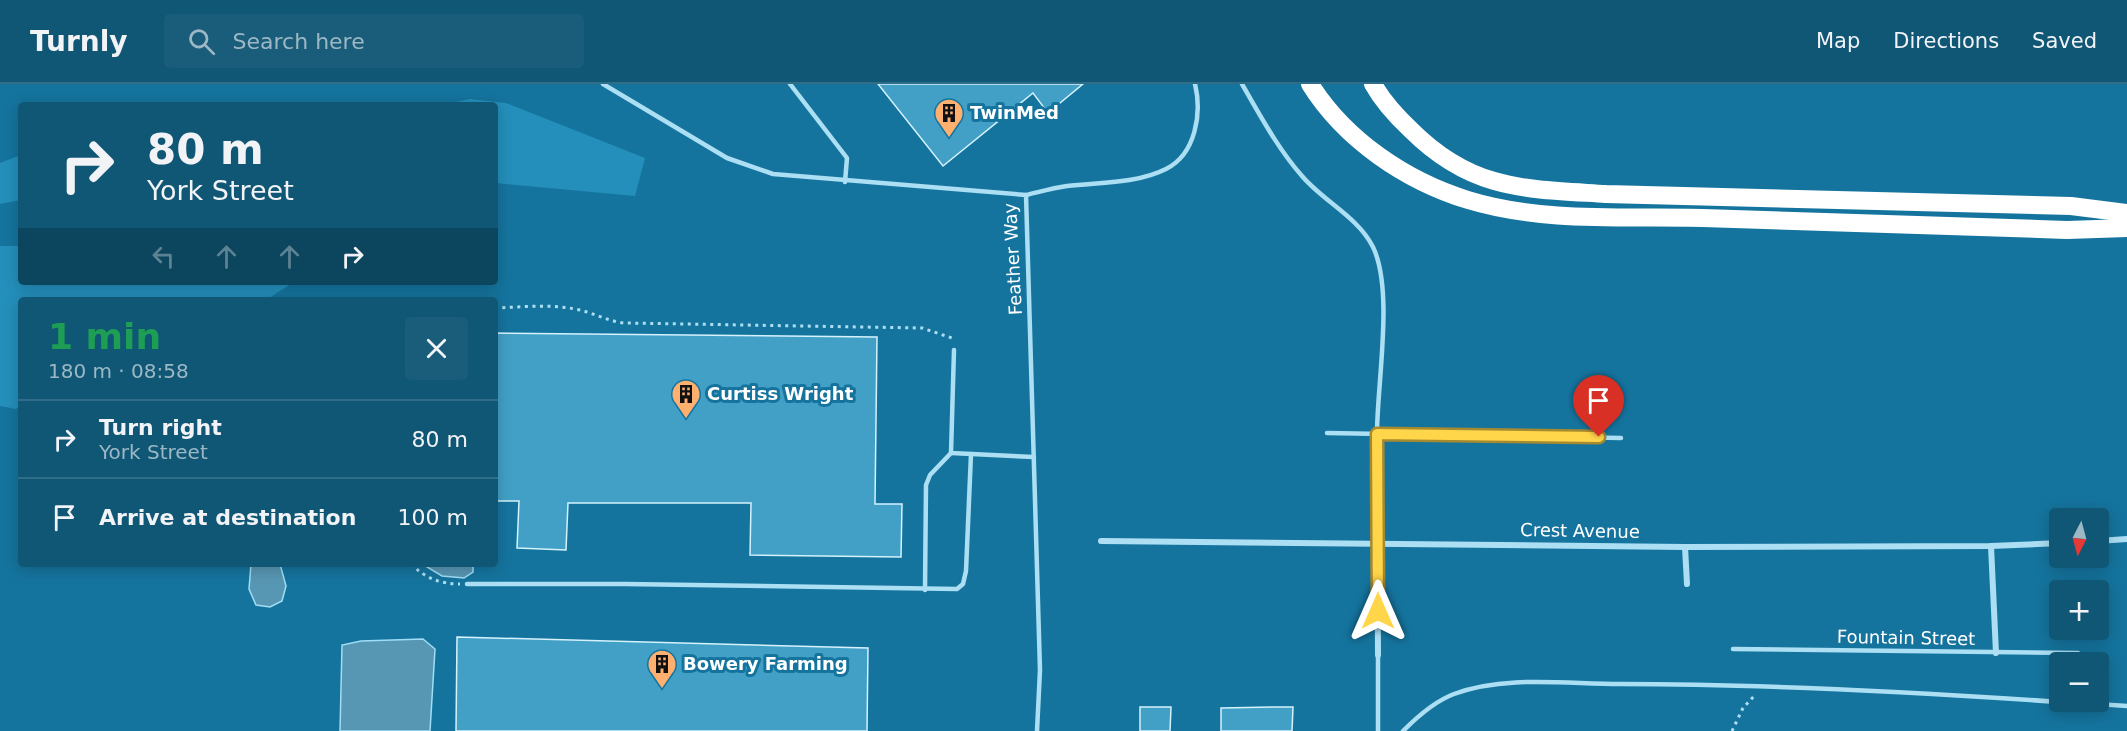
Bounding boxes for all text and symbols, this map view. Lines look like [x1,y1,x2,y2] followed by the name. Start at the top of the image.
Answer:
[164,14,584,68] search box
[30,25,128,58] text: Turnly
[185,25,218,58] icon: search
[233,29,365,54] text: Search here
[1816,29,1860,53] text: Map
[1893,29,1999,53] text: Directions
[2032,29,2097,53] text: Saved
[933,97,965,139] building icon: TwinMed
[970,102,1059,123] place label: TwinMed
[147,125,264,174] text: 80 m
[48,126,126,204] icon: right
[147,175,294,206] text: York Street
[999,202,1026,316] street label: Feather Way
[147,240,180,273] icon: left
[210,240,243,273] icon: ahead
[273,240,306,273] icon: ahead
[336,240,369,273] icon: right
[48,316,161,357] text: 1 min
[405,317,468,380] button: close
[48,359,189,383] text: 180 m · 08:58
[1573,375,1624,437] pin
[670,378,702,420] building icon: Curtiss Wright
[707,383,854,404] place label: Curtiss Wright
[1582,384,1615,417] icon: arrive
[99,415,222,440] text: Turn right
[48,423,81,456] icon: right
[412,427,468,452] text: 80 m
[99,440,208,464] text: York Street
[48,501,81,534] icon: arrive
[99,505,356,530] text: Arrive at destination
[398,505,468,530] text: 100 m
[2049,508,2109,568] north arrow
[2049,508,2109,712] map controls
[1520,519,1640,542] street label: Crest Avenue
[1346,579,1410,643] position arrow
[2049,580,2109,640] button: +
[1837,626,1975,649] street label: Fountain Street
[646,648,678,690] building icon: Bowery Farming
[2049,652,2109,712] button: −
[683,653,848,674] place label: Bowery Farming

